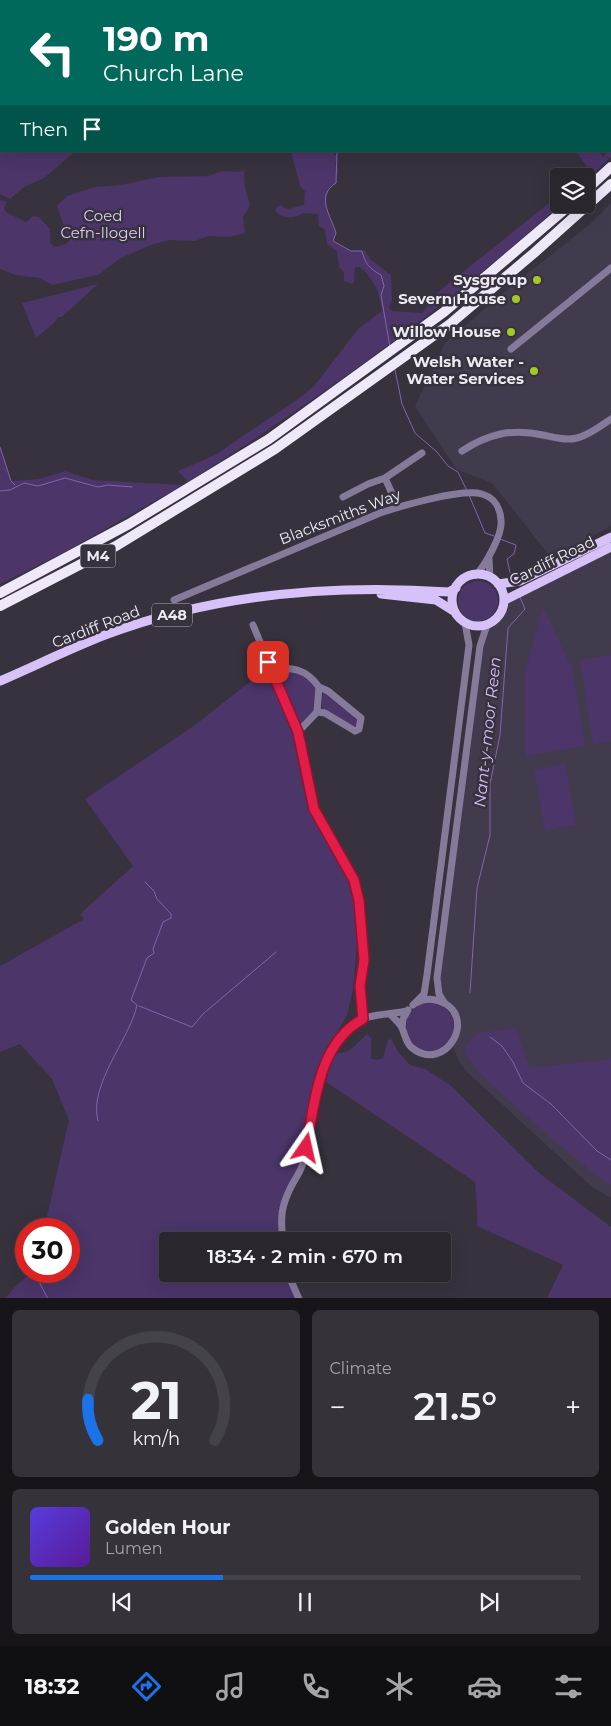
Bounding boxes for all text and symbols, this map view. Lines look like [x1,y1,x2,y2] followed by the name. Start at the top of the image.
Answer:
[103,17,209,60] text: 190 m
[20,20,85,85] icon: left
[103,60,244,87] text: Church Lane
[78,115,106,143] icon: arrive
[20,118,68,141] text: Then
[550,168,595,213] map controls
[550,168,595,213] button: layers
[60,206,146,242] park label: Coed Cefn-llogell
[453,270,527,289] place label: Sysgroup
[531,274,543,286] marker: Sysgroup
[398,289,506,308] place label: Severn House
[510,293,522,305] marker: Severn House
[393,322,501,341] place label: Willow House
[505,326,517,338] marker: Willow House
[406,352,524,388] place label: Welsh Water - Water Services
[528,365,540,377] marker: Welsh Water - Water Services
[276,484,404,548] street label: Blacksmiths Way
[506,532,598,589] street label: Cardiff Road
[80,544,116,568] road number: M4
[49,601,143,652] street label: Cardiff Road
[152,604,192,626] road number: A48
[247,641,289,683] pin
[254,648,282,676] icon: arrive
[470,656,505,808] water label: Nant-y-moor Reen
[279,1121,331,1173] position arrow
[15,1218,80,1283] speed limit sign: 30
[207,1245,403,1268] text: 18:34 · 2 min · 670 m
[330,1359,392,1378] text: Climate
[130,1369,181,1432] text: 21
[413,1383,497,1430] text: 21.5°
[330,1390,346,1424] text: −
[565,1390,581,1424] text: +
[132,1428,180,1449] text: km/h
[105,1516,231,1539] text: Golden Hour
[105,1539,163,1558] text: Lumen
[108,1588,136,1616] icon: previous
[291,1588,319,1616] icon: pause
[475,1588,503,1616] icon: next
[129,1669,164,1704] icon: directions
[213,1669,248,1704] icon: music
[298,1669,333,1704] icon: phone
[382,1669,417,1704] icon: climate
[467,1669,502,1704] icon: car
[551,1669,586,1704] icon: filters
[25,1673,80,1700] text: 18:32

